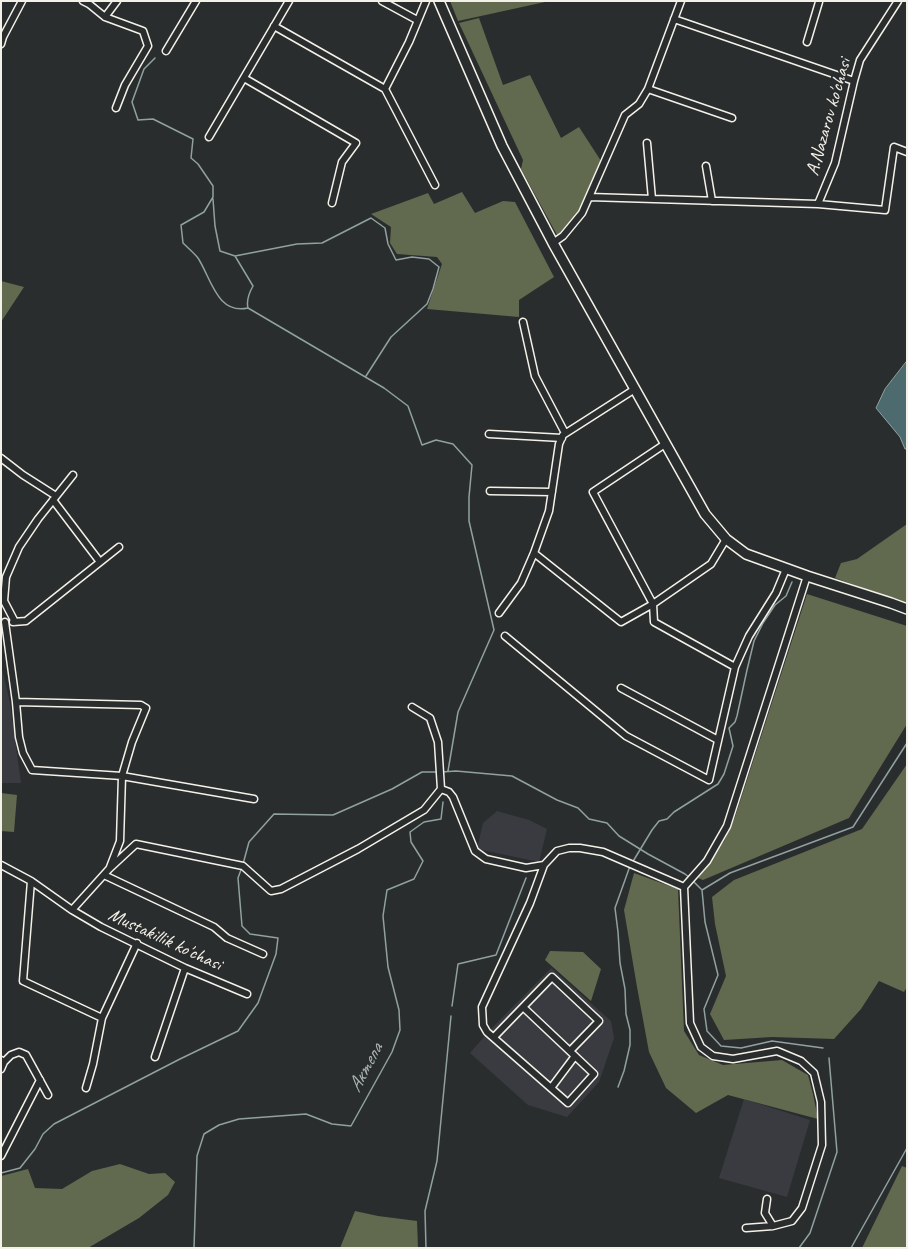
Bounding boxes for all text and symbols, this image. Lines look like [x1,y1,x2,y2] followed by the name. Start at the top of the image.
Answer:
[801,56,857,178] street label: A.Nazarov ko'chasi
[105,904,225,976] street label: Mustakillik ko'chasi
[343,1040,389,1096] water label: Актепа

